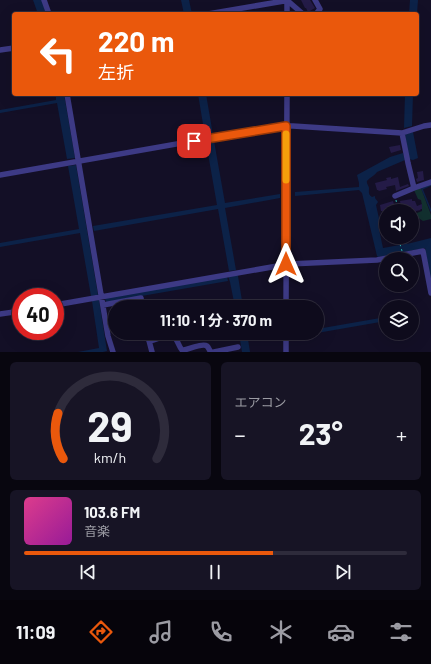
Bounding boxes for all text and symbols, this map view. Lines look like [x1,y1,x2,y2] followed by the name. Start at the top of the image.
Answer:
[98,24,174,58] text: 220 m
[32,28,84,80] icon: left
[98,61,134,83] text: 左折
[177,124,211,158] pin
[183,130,205,152] icon: arrive
[379,204,419,340] map controls
[379,204,419,244] button: sound
[265,243,307,285] position arrow
[379,252,419,292] button: search
[12,288,64,340] speed limit sign: 40
[379,300,419,340] button: layers
[160,311,272,329] text: 11:10 · 1 分 · 370 m
[235,394,287,410] text: エアコン
[88,400,133,450] text: 29
[299,415,343,451] text: 23°
[235,421,246,447] text: −
[396,421,407,447] text: +
[94,449,126,466] text: km/h
[84,503,140,521] text: 103.6 FM
[84,523,110,539] text: 音楽
[77,561,99,583] icon: previous
[204,561,226,583] icon: pause
[332,561,354,583] icon: next
[87,618,115,646] icon: directions
[147,618,175,646] icon: music
[207,618,235,646] icon: phone
[267,618,295,646] icon: climate
[327,618,355,646] icon: car
[387,618,415,646] icon: filters
[16,621,55,643] text: 11:09

